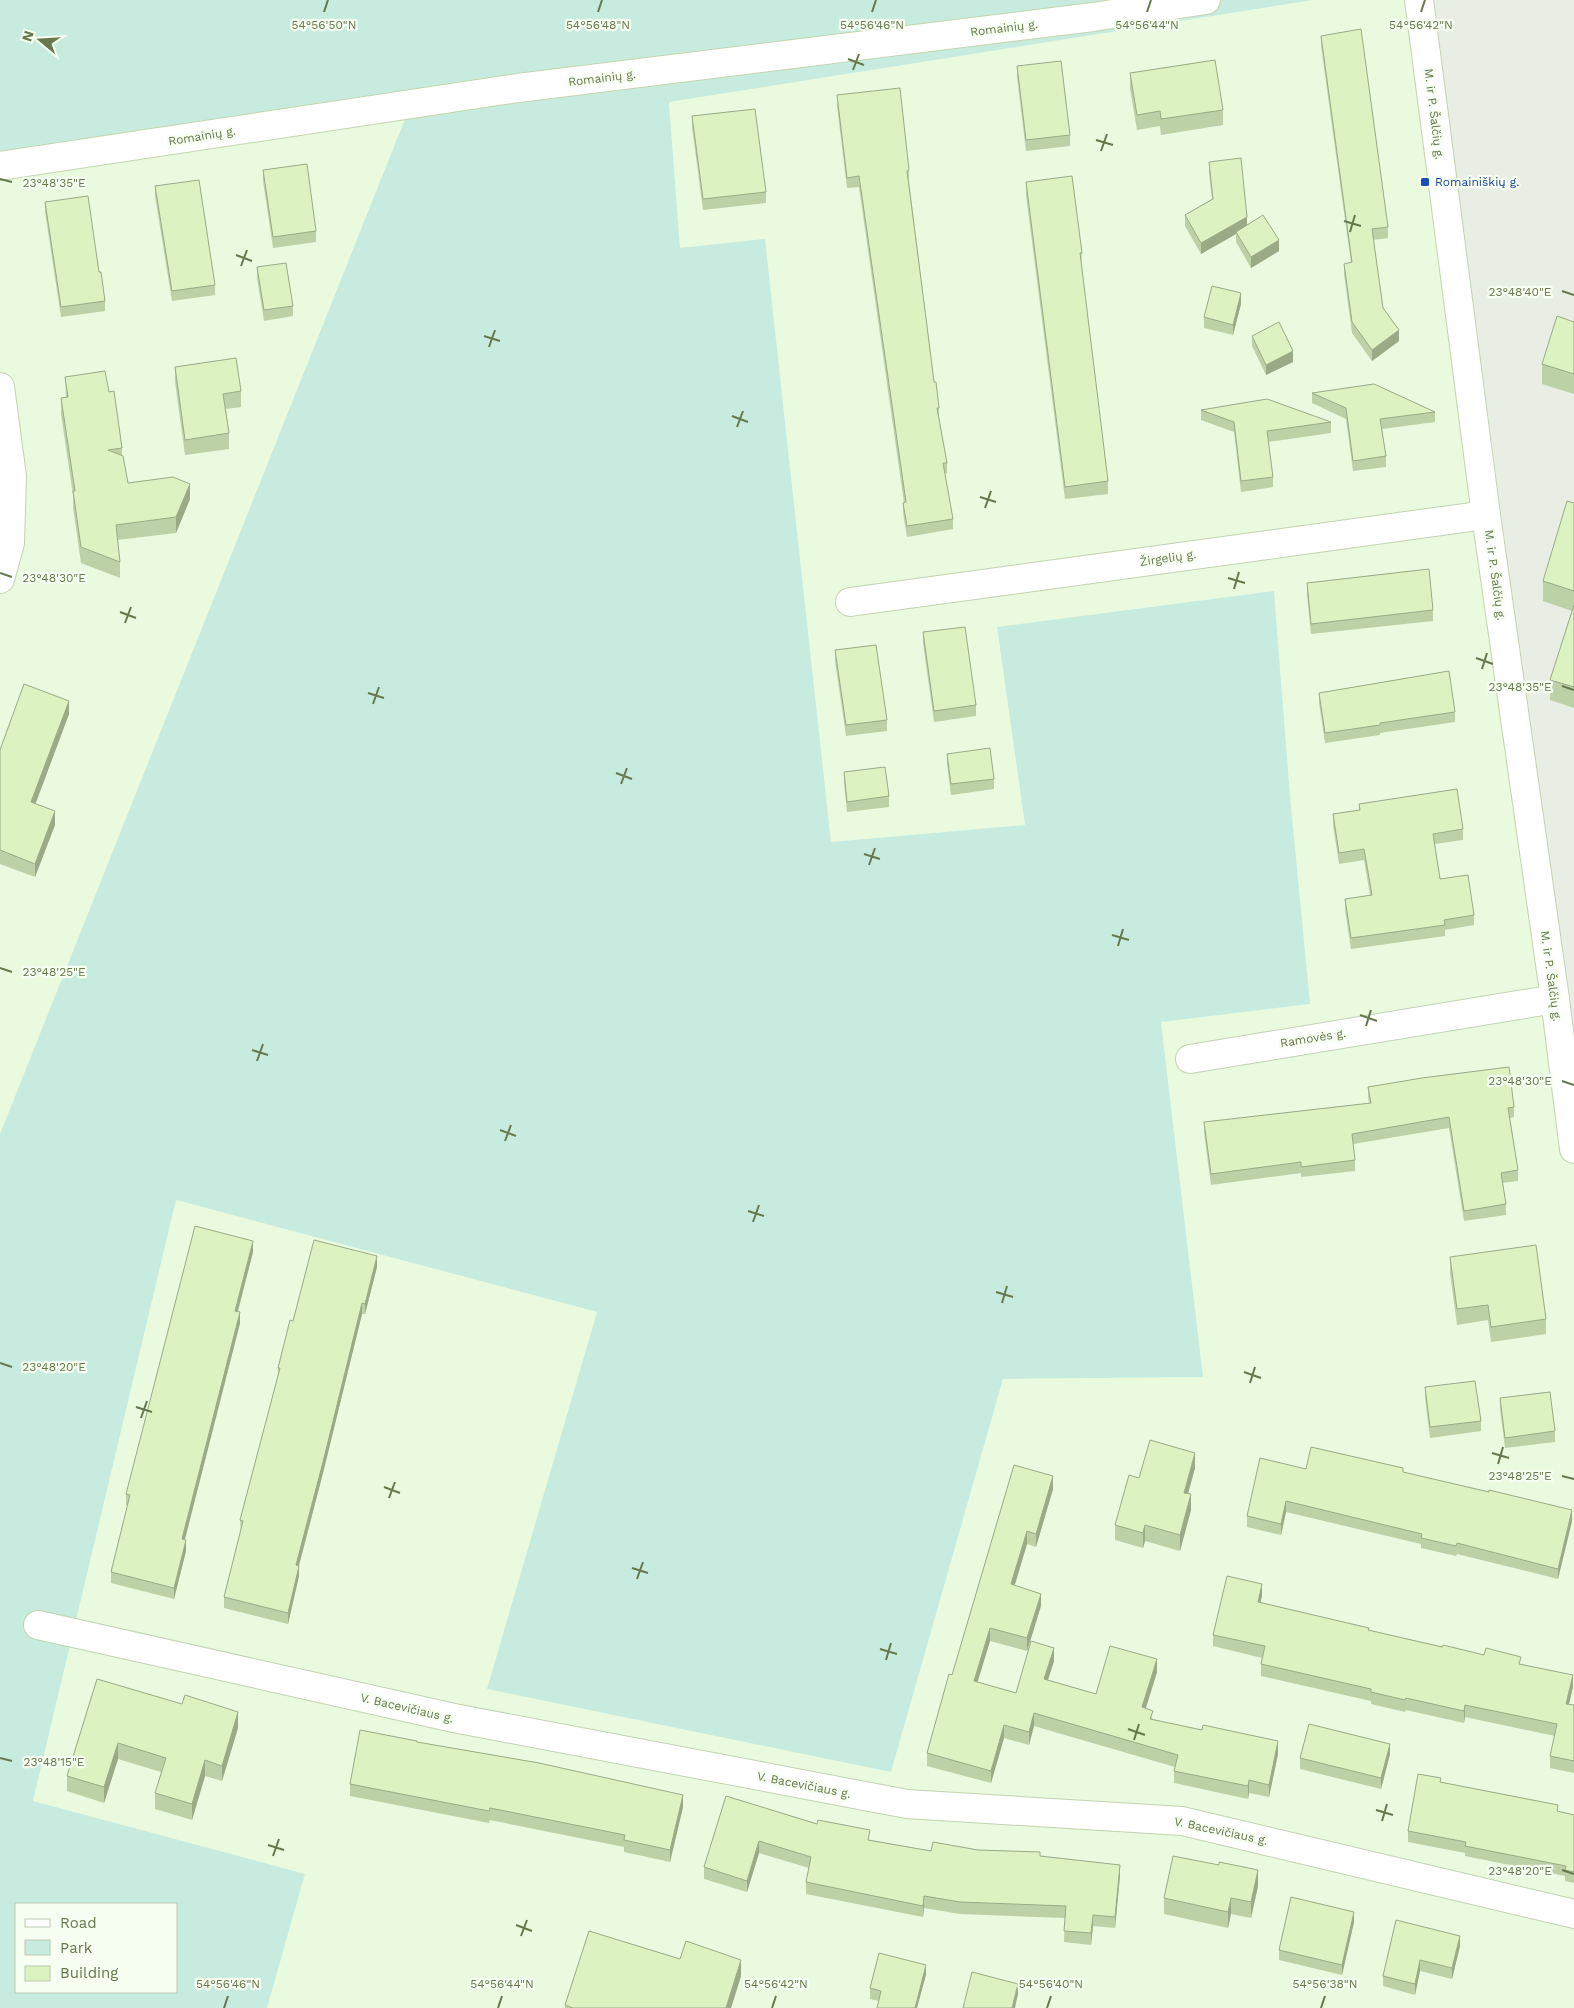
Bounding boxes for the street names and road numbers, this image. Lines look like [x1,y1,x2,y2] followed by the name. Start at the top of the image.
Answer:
[969,17,1039,39] street label: Romainių g.
[567,67,637,89] street label: Romainių g.
[1421,68,1447,160] street label: M. ir P. Šalčių g.
[167,124,237,148] street label: Romainių g.
[1482,529,1508,621] street label: M. ir P. Šalčių g.
[1139,547,1197,569] street label: Žirgelių g.
[1538,930,1564,1022] street label: M. ir P. Šalčių g.
[1279,1026,1347,1050] street label: Ramovės g.
[359,1690,455,1726] street label: V. Bacevičiaus g.
[756,1769,852,1801] street label: V. Bacevičiaus g.
[1173,1814,1269,1848] street label: V. Bacevičiaus g.

